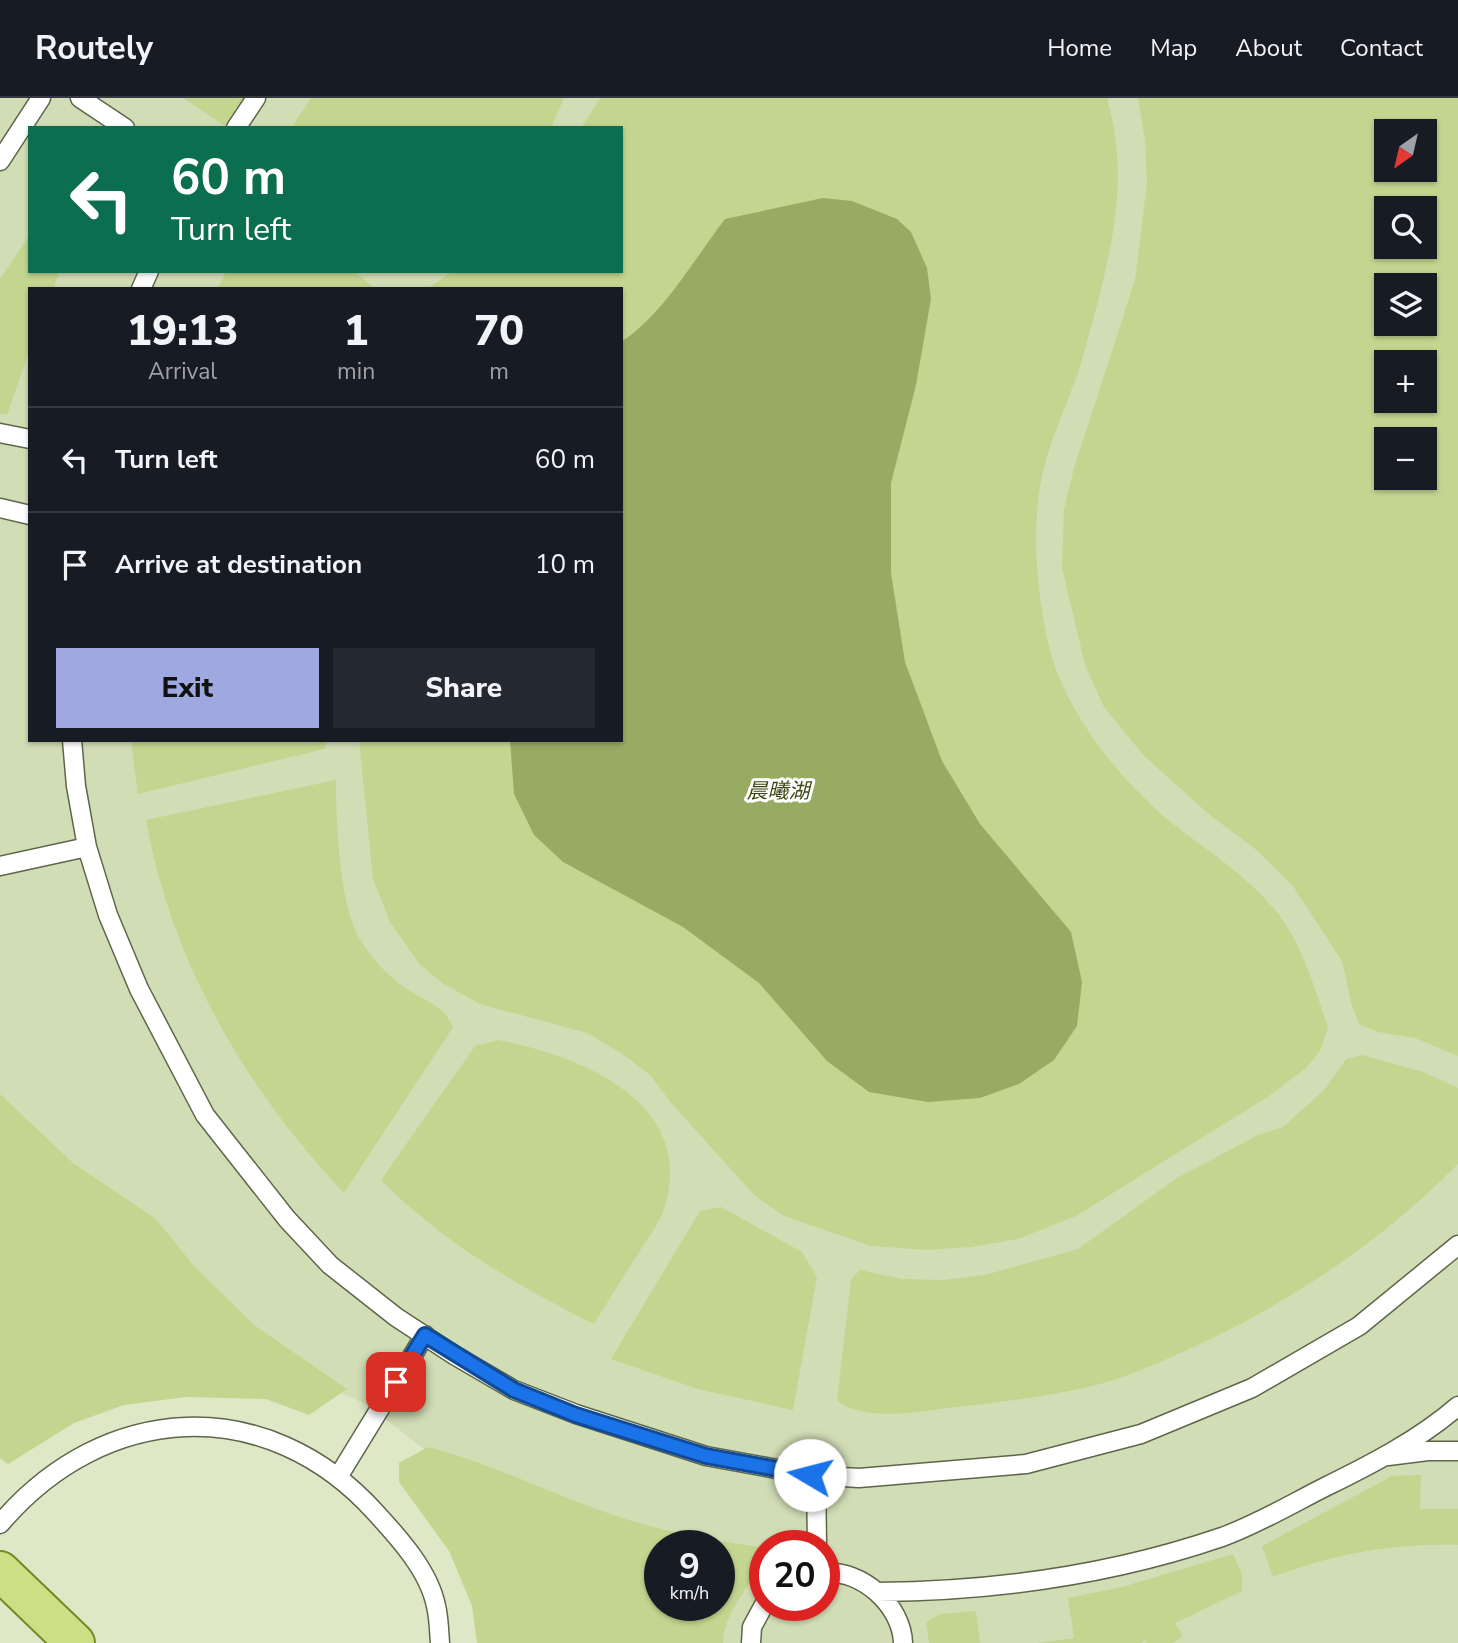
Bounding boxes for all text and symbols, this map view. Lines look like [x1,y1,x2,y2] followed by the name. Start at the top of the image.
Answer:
[35,26,153,71] text: Routely
[1047,32,1112,64] text: Home
[1150,32,1197,64] text: Map
[1235,32,1302,64] text: About
[1340,32,1423,64] text: Contact
[1374,119,1437,182] north arrow
[1374,119,1437,490] map controls
[171,144,286,211] text: 60 m
[56,154,147,245] icon: left
[1374,196,1437,259] button: search
[171,208,291,251] text: Turn left
[1374,273,1437,336] button: layers
[127,303,238,360] text: 19:13
[344,303,369,360] text: 1
[474,303,524,360] text: 70
[1374,350,1437,413] button: +
[148,356,217,387] text: Arrival
[337,356,375,387] text: min
[489,356,509,387] text: m
[1374,427,1437,490] button: −
[56,441,94,479] icon: left
[115,442,218,477] text: Turn left
[535,442,595,477] text: 60 m
[56,546,94,584] icon: arrive
[115,547,362,582] text: Arrive at destination
[535,547,595,582] text: 10 m
[56,648,319,728] button: Exit
[333,648,595,728] button: Share
[747,777,812,805] water label: 晨曦湖
[366,1352,426,1412] pin
[377,1363,415,1401] icon: arrive
[773,1438,847,1512] position arrow
[749,1530,840,1621] speed limit sign: 20
[679,1543,700,1590] text: 9
[670,1581,709,1605] text: km/h

